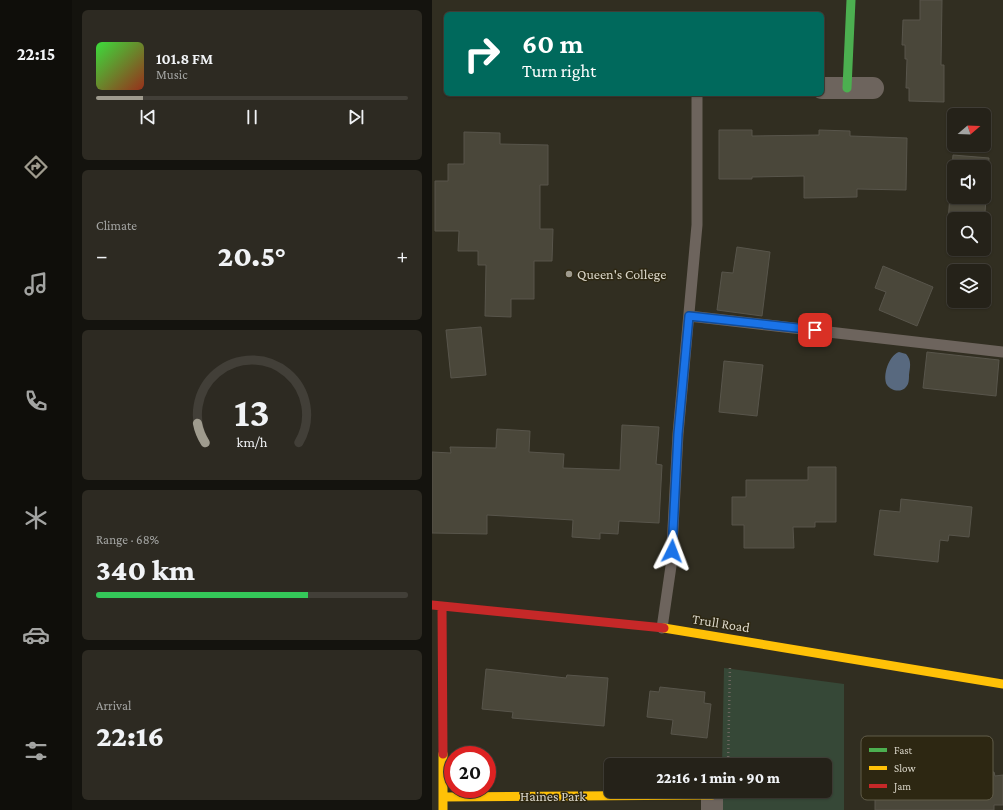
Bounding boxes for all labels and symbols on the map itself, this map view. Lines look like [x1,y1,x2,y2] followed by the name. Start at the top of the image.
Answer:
[947,108,991,152] north arrow
[577,266,666,282] place label: Queen's College
[564,269,574,279] marker: Queen's College
[798,313,832,347] pin
[651,530,693,572] position arrow
[691,611,752,636] street label: Trull Road
[861,736,993,800] legend
[894,744,913,756] text: Fast
[444,746,496,798] speed limit sign: 20
[894,762,916,774] text: Slow
[893,780,911,793] text: Jam
[520,788,586,804] street label: Haines Park

